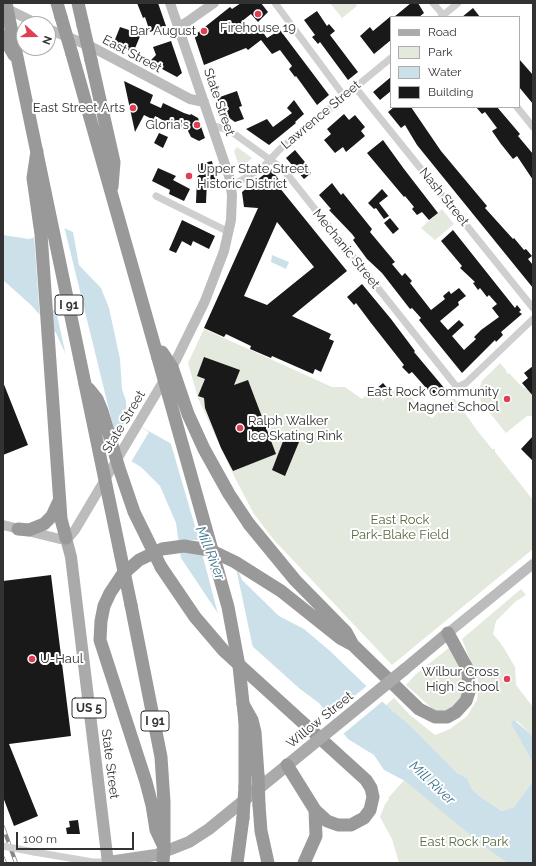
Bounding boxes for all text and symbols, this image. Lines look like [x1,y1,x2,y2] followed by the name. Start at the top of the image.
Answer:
[253,9,263,19] marker: Firehouse 19
[16,16,56,56] north arrow
[390,16,520,108] legend
[220,20,296,36] place label: Firehouse 19
[130,23,196,39] place label: Bar August
[428,25,457,39] text: Road
[199,26,209,36] marker: Bar August
[100,32,164,76] street label: East Street
[39,34,54,46] text: N
[428,45,453,59] text: Park
[428,65,462,79] text: Water
[200,66,238,138] street label: State Street
[278,77,364,153] street label: Lawrence Street
[428,85,474,99] text: Building
[33,100,125,116] place label: East Street Arts
[128,103,138,113] marker: East Street Arts
[145,117,189,133] place label: Gloria's
[192,120,202,130] marker: Gloria's
[197,161,309,192] place label: Upper State Street Historic District
[416,165,472,229] street label: Nash Street
[184,171,194,181] marker: Upper State Street Historic District
[309,206,383,292] street label: Mechanic Street
[55,295,83,315] road number: I 91
[367,384,499,415] place label: East Rock Community Magnet School
[99,388,149,456] street label: State Street
[502,394,512,404] marker: East Rock Community Magnet School
[248,413,343,444] place label: Ralph Walker Ice Skating Rink
[235,423,245,433] marker: Ralph Walker Ice Skating Rink
[351,512,449,543] park label: East Rock Park-Blake Field
[192,524,228,582] water label: Mill River
[40,651,83,667] place label: U-Haul
[27,654,37,664] marker: U-Haul
[422,664,499,695] place label: Wilbur Cross High School
[502,674,512,684] marker: Wilbur Cross High School
[284,688,356,752] street label: Willow Street
[72,698,106,718] road number: US 5
[141,711,169,731] road number: I 91
[98,728,122,800] street label: State Street
[406,758,458,808] water label: Mill River
[18,824,136,850] scale bar
[23,832,57,846] text: 100 m
[420,834,508,850] park label: East Rock Park

